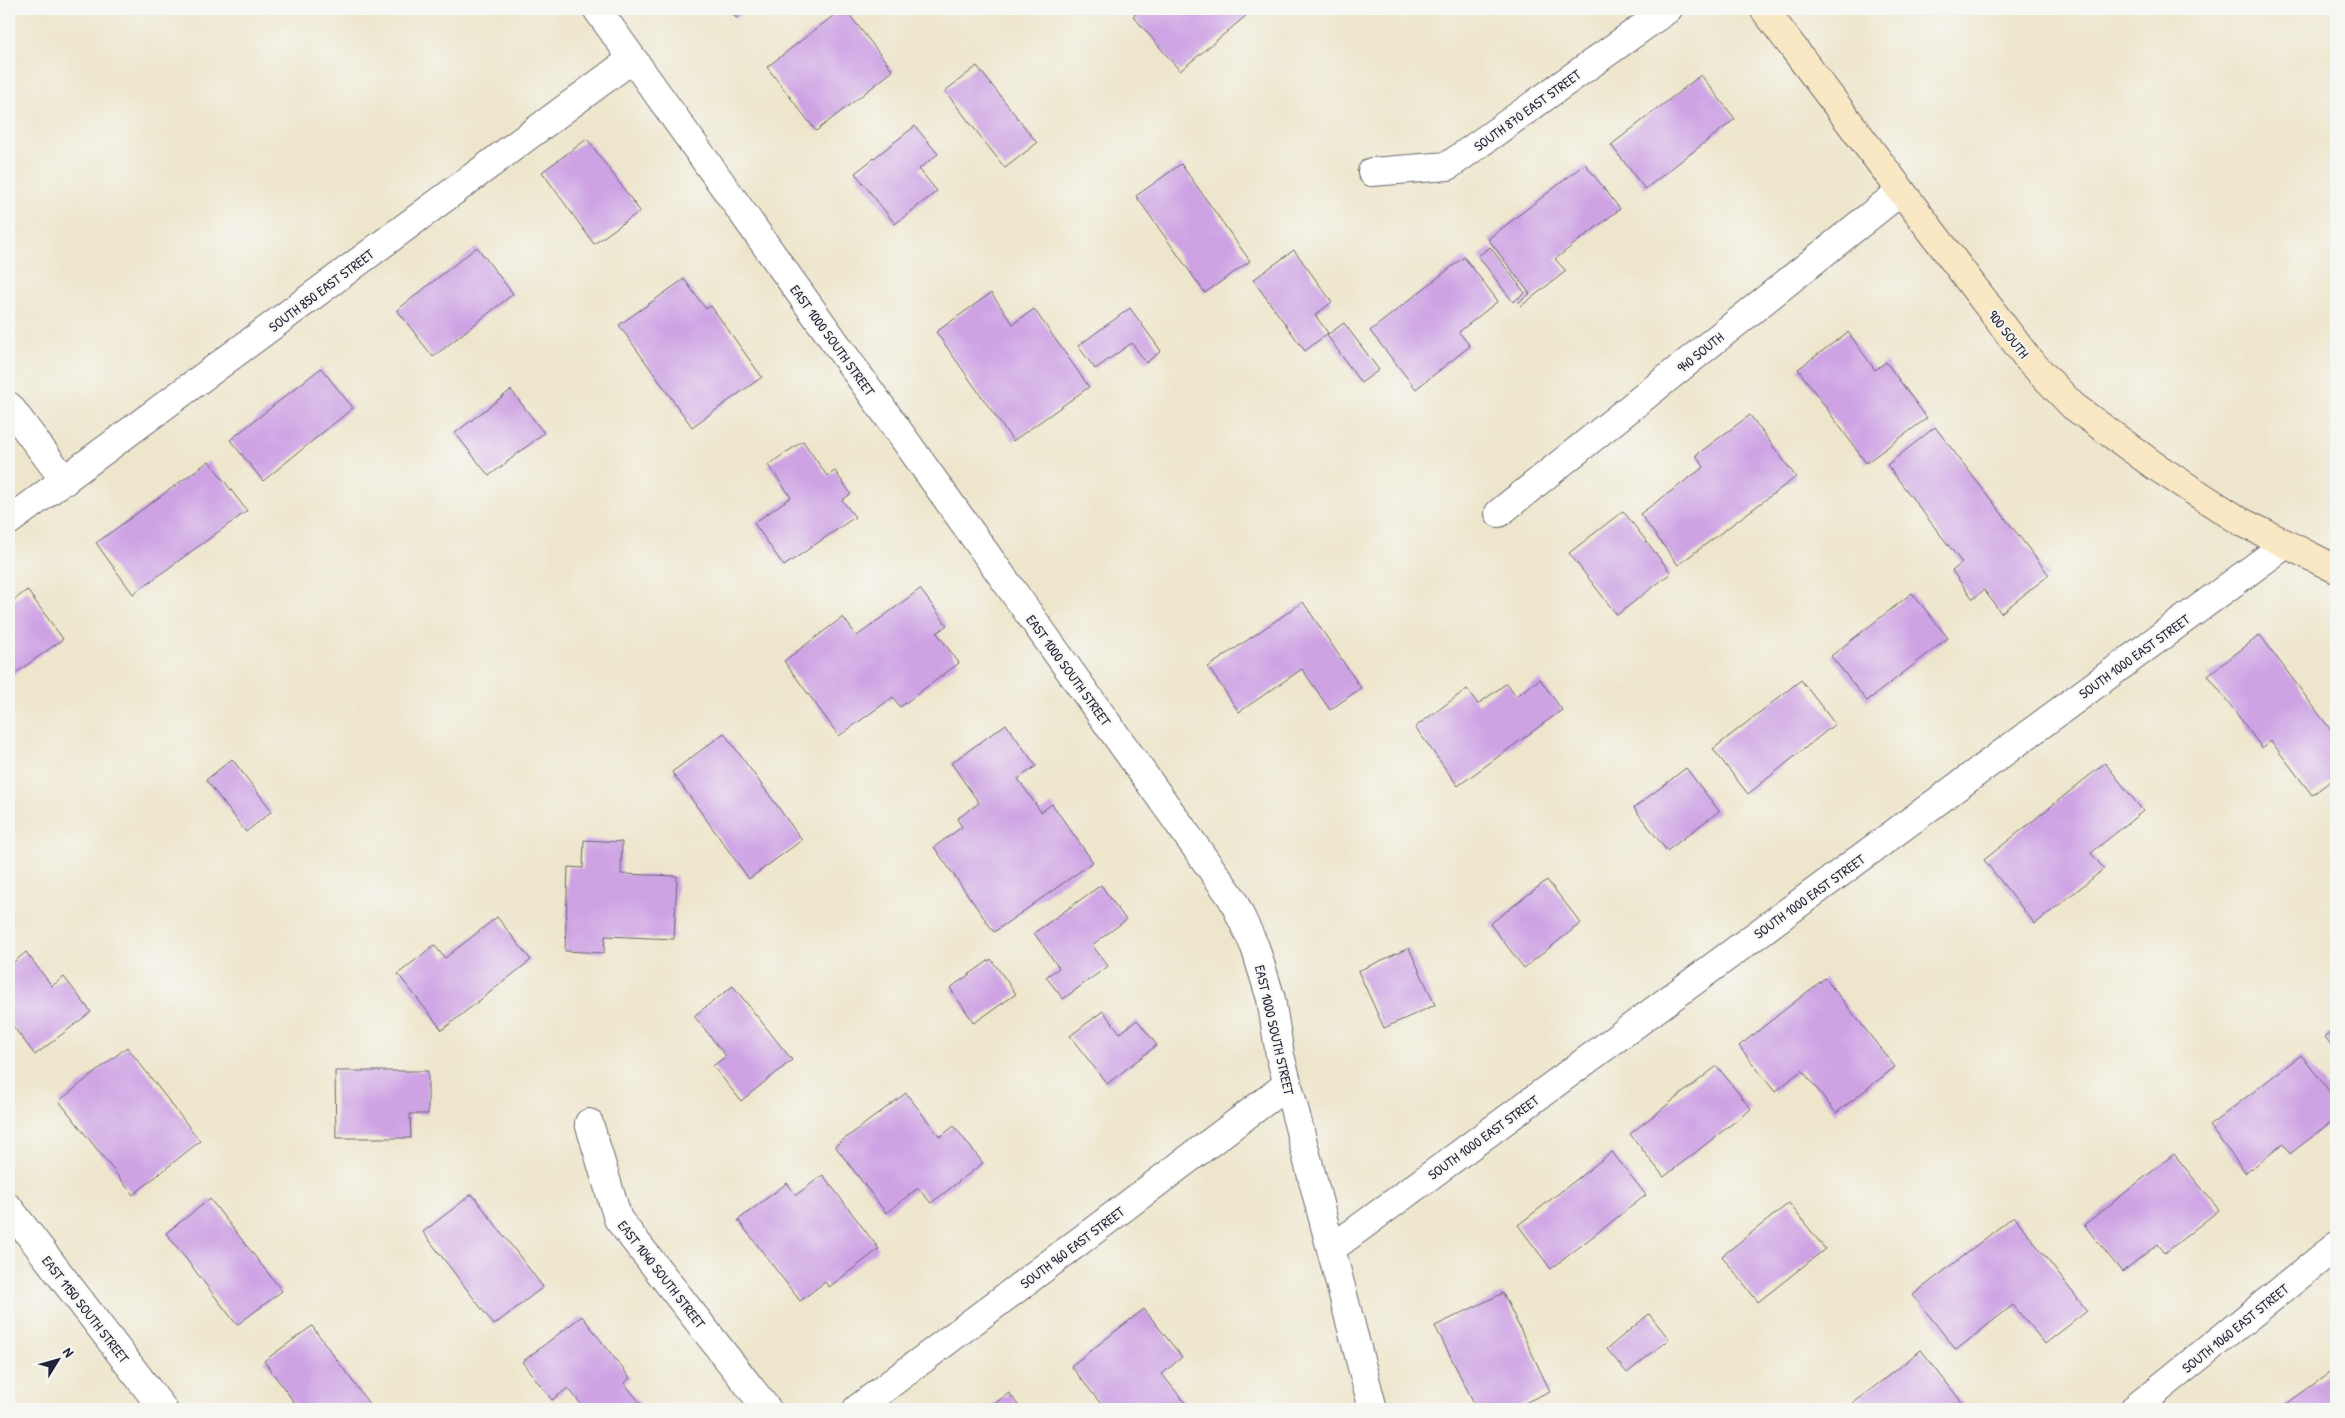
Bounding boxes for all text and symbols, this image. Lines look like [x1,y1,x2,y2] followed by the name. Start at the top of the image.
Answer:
[1470,64,1585,155] street label: SOUTH 870 EAST STREET
[264,244,378,336] street label: SOUTH 850 EAST STREET
[786,281,880,400] street label: EAST 1000 SOUTH STREET
[1984,306,2034,362] street label: 900 SOUTH
[1673,327,1728,377] street label: 940 SOUTH
[2075,609,2194,703] street label: SOUTH 1000 EAST STREET
[1022,611,1116,730] street label: EAST 1000 SOUTH STREET
[1750,849,1869,943] street label: SOUTH 1000 EAST STREET
[1251,963,1299,1097] street label: EAST 1000 SOUTH STREET
[1424,1090,1543,1184] street label: SOUTH 1000 EAST STREET
[1016,1201,1128,1292] street label: SOUTH 960 EAST STREET
[614,1216,710,1332] street label: EAST 1040 SOUTH STREET
[38,1251,134,1367] street label: EAST 1150 SOUTH STREET
[2178,1279,2293,1377] street label: SOUTH 1060 EAST STREET
[32,1336,82,1386] north arrow
[59,1343,79,1361] text: N

